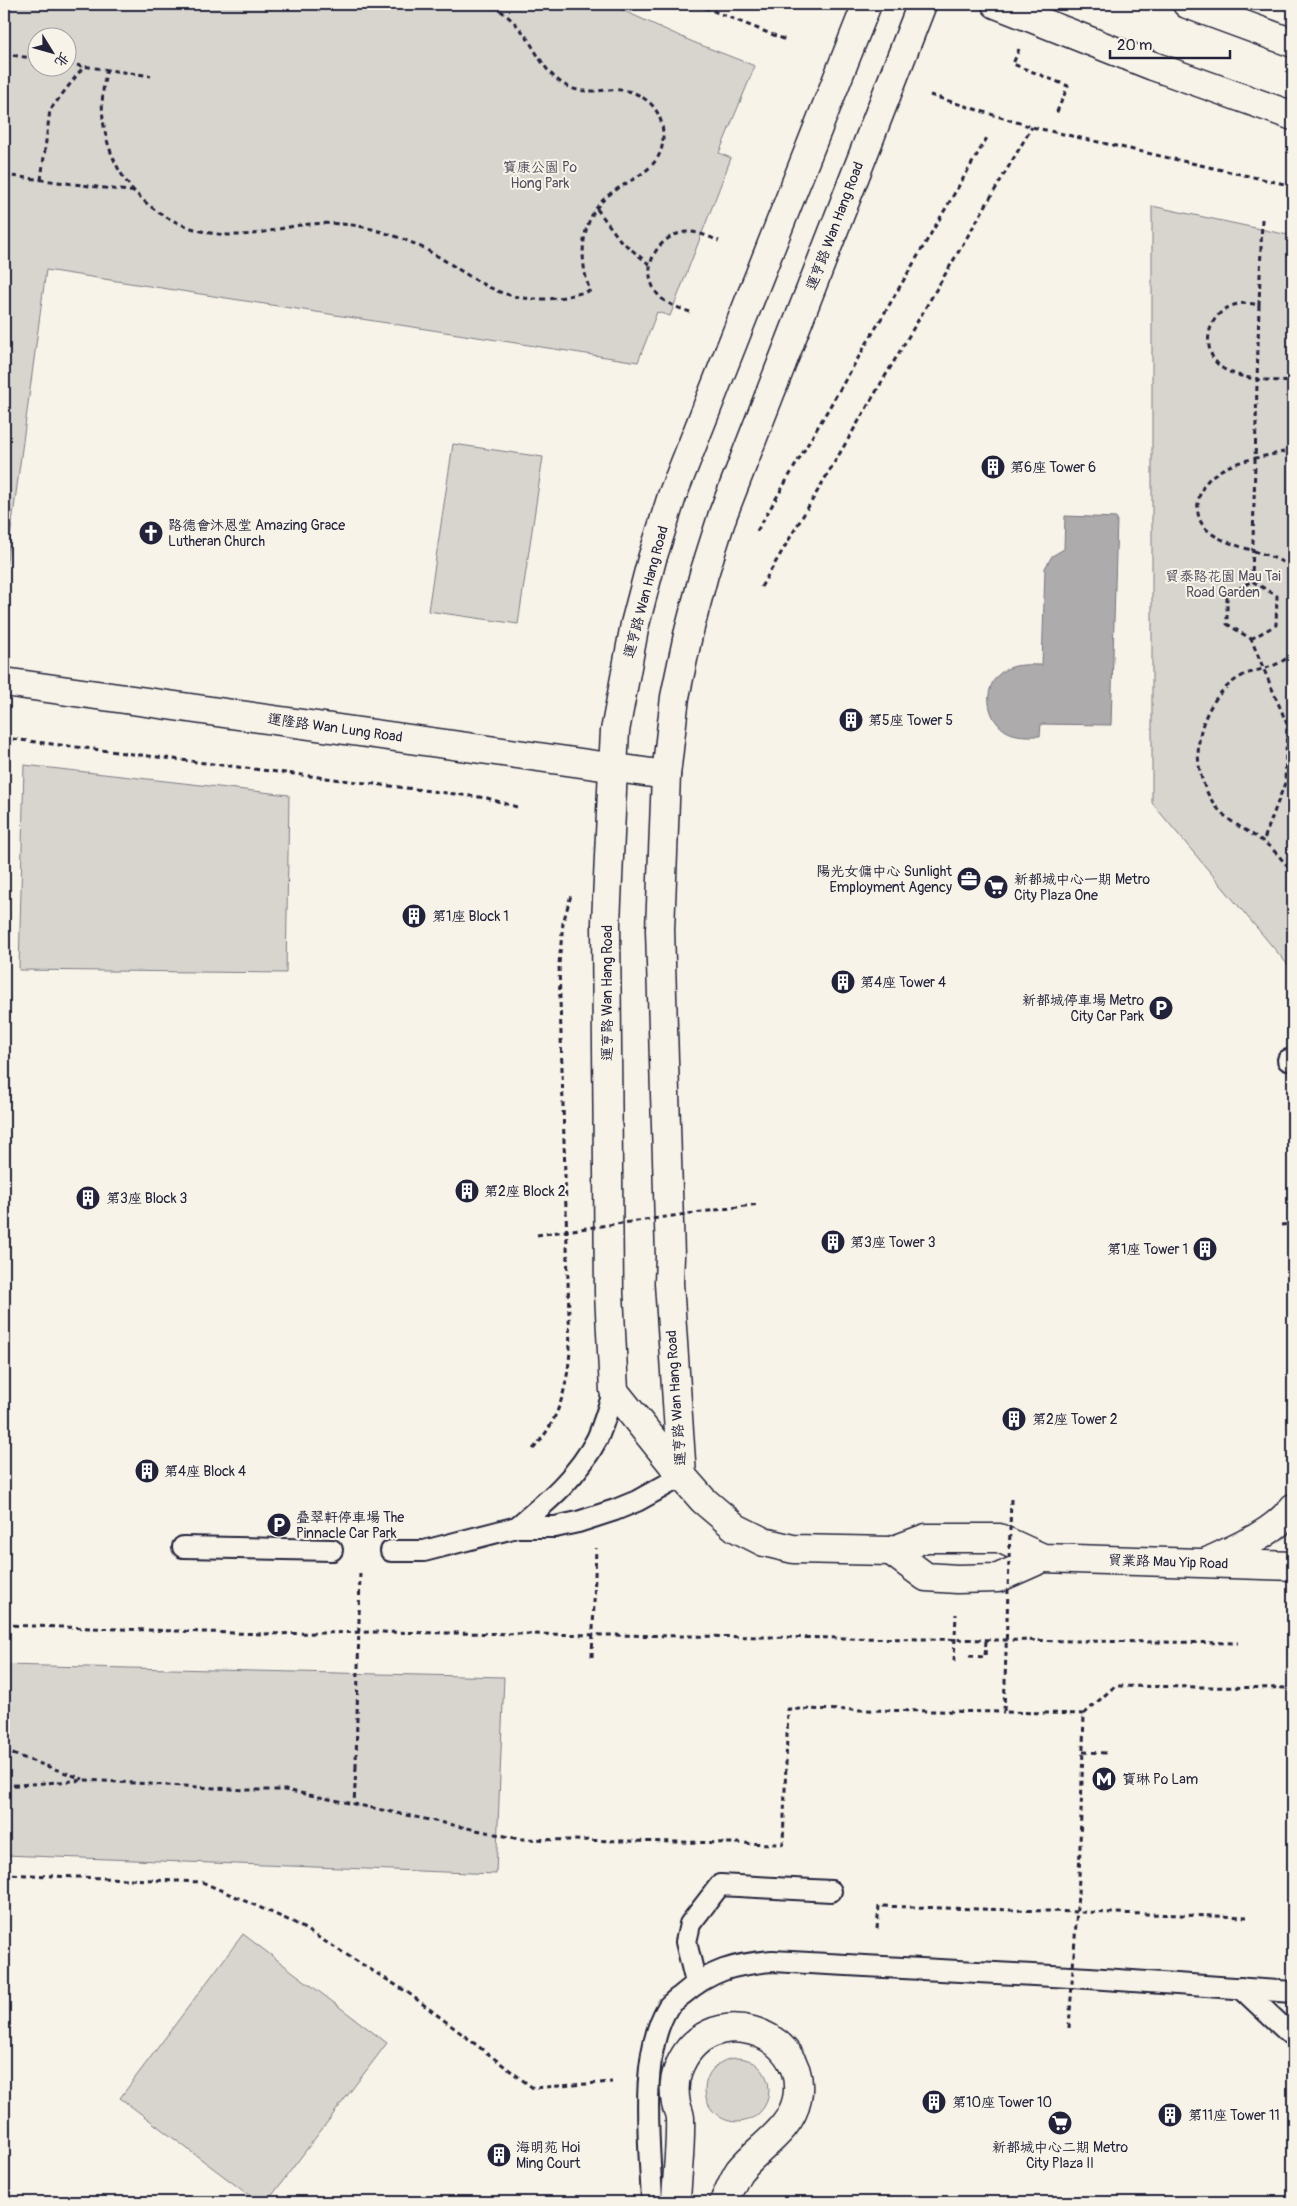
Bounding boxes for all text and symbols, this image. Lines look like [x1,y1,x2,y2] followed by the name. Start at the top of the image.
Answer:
[28,28,78,78] north arrow
[1110,28,1230,60] scale bar
[1117,36,1152,55] text: 20 m
[51,49,73,70] text: 北
[503,159,578,192] park label: 寶康公園 Po Hong Park
[803,159,867,293] street label: 運亨路 Wan Hang Road
[980,454,1006,480] building icon: 第6座 Tower 6
[1010,459,1096,476] place label: 第6座 Tower 6
[168,517,345,550] place label: 路德會沐恩堂 Amazing Grace Lutheran Church
[138,520,164,546] church icon: 路德會沐恩堂 Amazing Grace Lutheran Church
[620,524,672,660] street label: 運亨路 Wan Hang Road
[1165,568,1281,601] park label: 貿泰路花園 Mau Tai Road Garden
[838,707,864,733] building icon: 第5座 Tower 5
[266,710,404,746] street label: 運隆路 Wan Lung Road
[868,712,953,729] place label: 第5座 Tower 5
[817,863,952,896] place label: 陽光女傭中心 Sunlight Employment Agency
[956,866,982,892] office icon: 陽光女傭中心 Sunlight Employment Agency
[1014,871,1150,904] place label: 新都城中心一期 Metro City Plaza One
[983,874,1009,900] supermarket icon: 新都城中心一期 Metro City Plaza One
[401,903,427,929] building icon: 第1座 Block 1
[432,908,509,925] place label: 第1座 Block 1
[599,925,616,1061] street label: 運亨路 Wan Hang Road
[830,969,856,995] building icon: 第4座 Tower 4
[860,974,946,991] place label: 第4座 Tower 4
[1022,992,1144,1025] place label: 新都城停車場 Metro City Car Park
[1148,995,1174,1021] parking icon: 新都城停車場 Metro City Car Park
[454,1178,480,1204] building icon: 第2座 Block 2
[484,1183,566,1200] place label: 第2座 Block 2
[75,1185,101,1211] building icon: 第3座 Block 3
[106,1190,188,1207] place label: 第3座 Block 3
[820,1229,846,1255] building icon: 第3座 Tower 3
[850,1234,936,1251] place label: 第3座 Tower 3
[1192,1236,1218,1262] building icon: 第1座 Tower 1
[1107,1241,1188,1258] place label: 第1座 Tower 1
[663,1329,689,1466] street label: 運亨路 Wan Hang Road
[1001,1406,1027,1432] building icon: 第2座 Tower 2
[1032,1411,1118,1428] place label: 第2座 Tower 2
[134,1458,160,1484] building icon: 第4座 Block 4
[164,1463,246,1480] place label: 第4座 Block 4
[296,1509,404,1542] place label: 叠翠軒停車場 The Pinnacle Car Park
[266,1512,292,1538] parking icon: 叠翠軒停車場 The Pinnacle Car Park
[1108,1551,1229,1573] street label: 貿業路 Mau Yip Road
[1091,1766,1117,1792] metro station icon: 寶琳 Po Lam
[1122,1771,1198,1788] place label: 寶琳 Po Lam
[921,2089,947,2115] building icon: 第10座 Tower 10
[952,2094,1052,2111] place label: 第10座 Tower 10
[1157,2102,1183,2128] building icon: 第11座 Tower 11
[1188,2107,1280,2124] place label: 第11座 Tower 11
[1047,2110,1073,2136] supermarket icon: 新都城中心二期 Metro City Plaza II
[516,2139,581,2172] place label: 海明苑 Hoi Ming Court
[992,2139,1128,2172] place label: 新都城中心二期 Metro City Plaza II
[486,2142,512,2168] building icon: 海明苑 Hoi Ming Court

